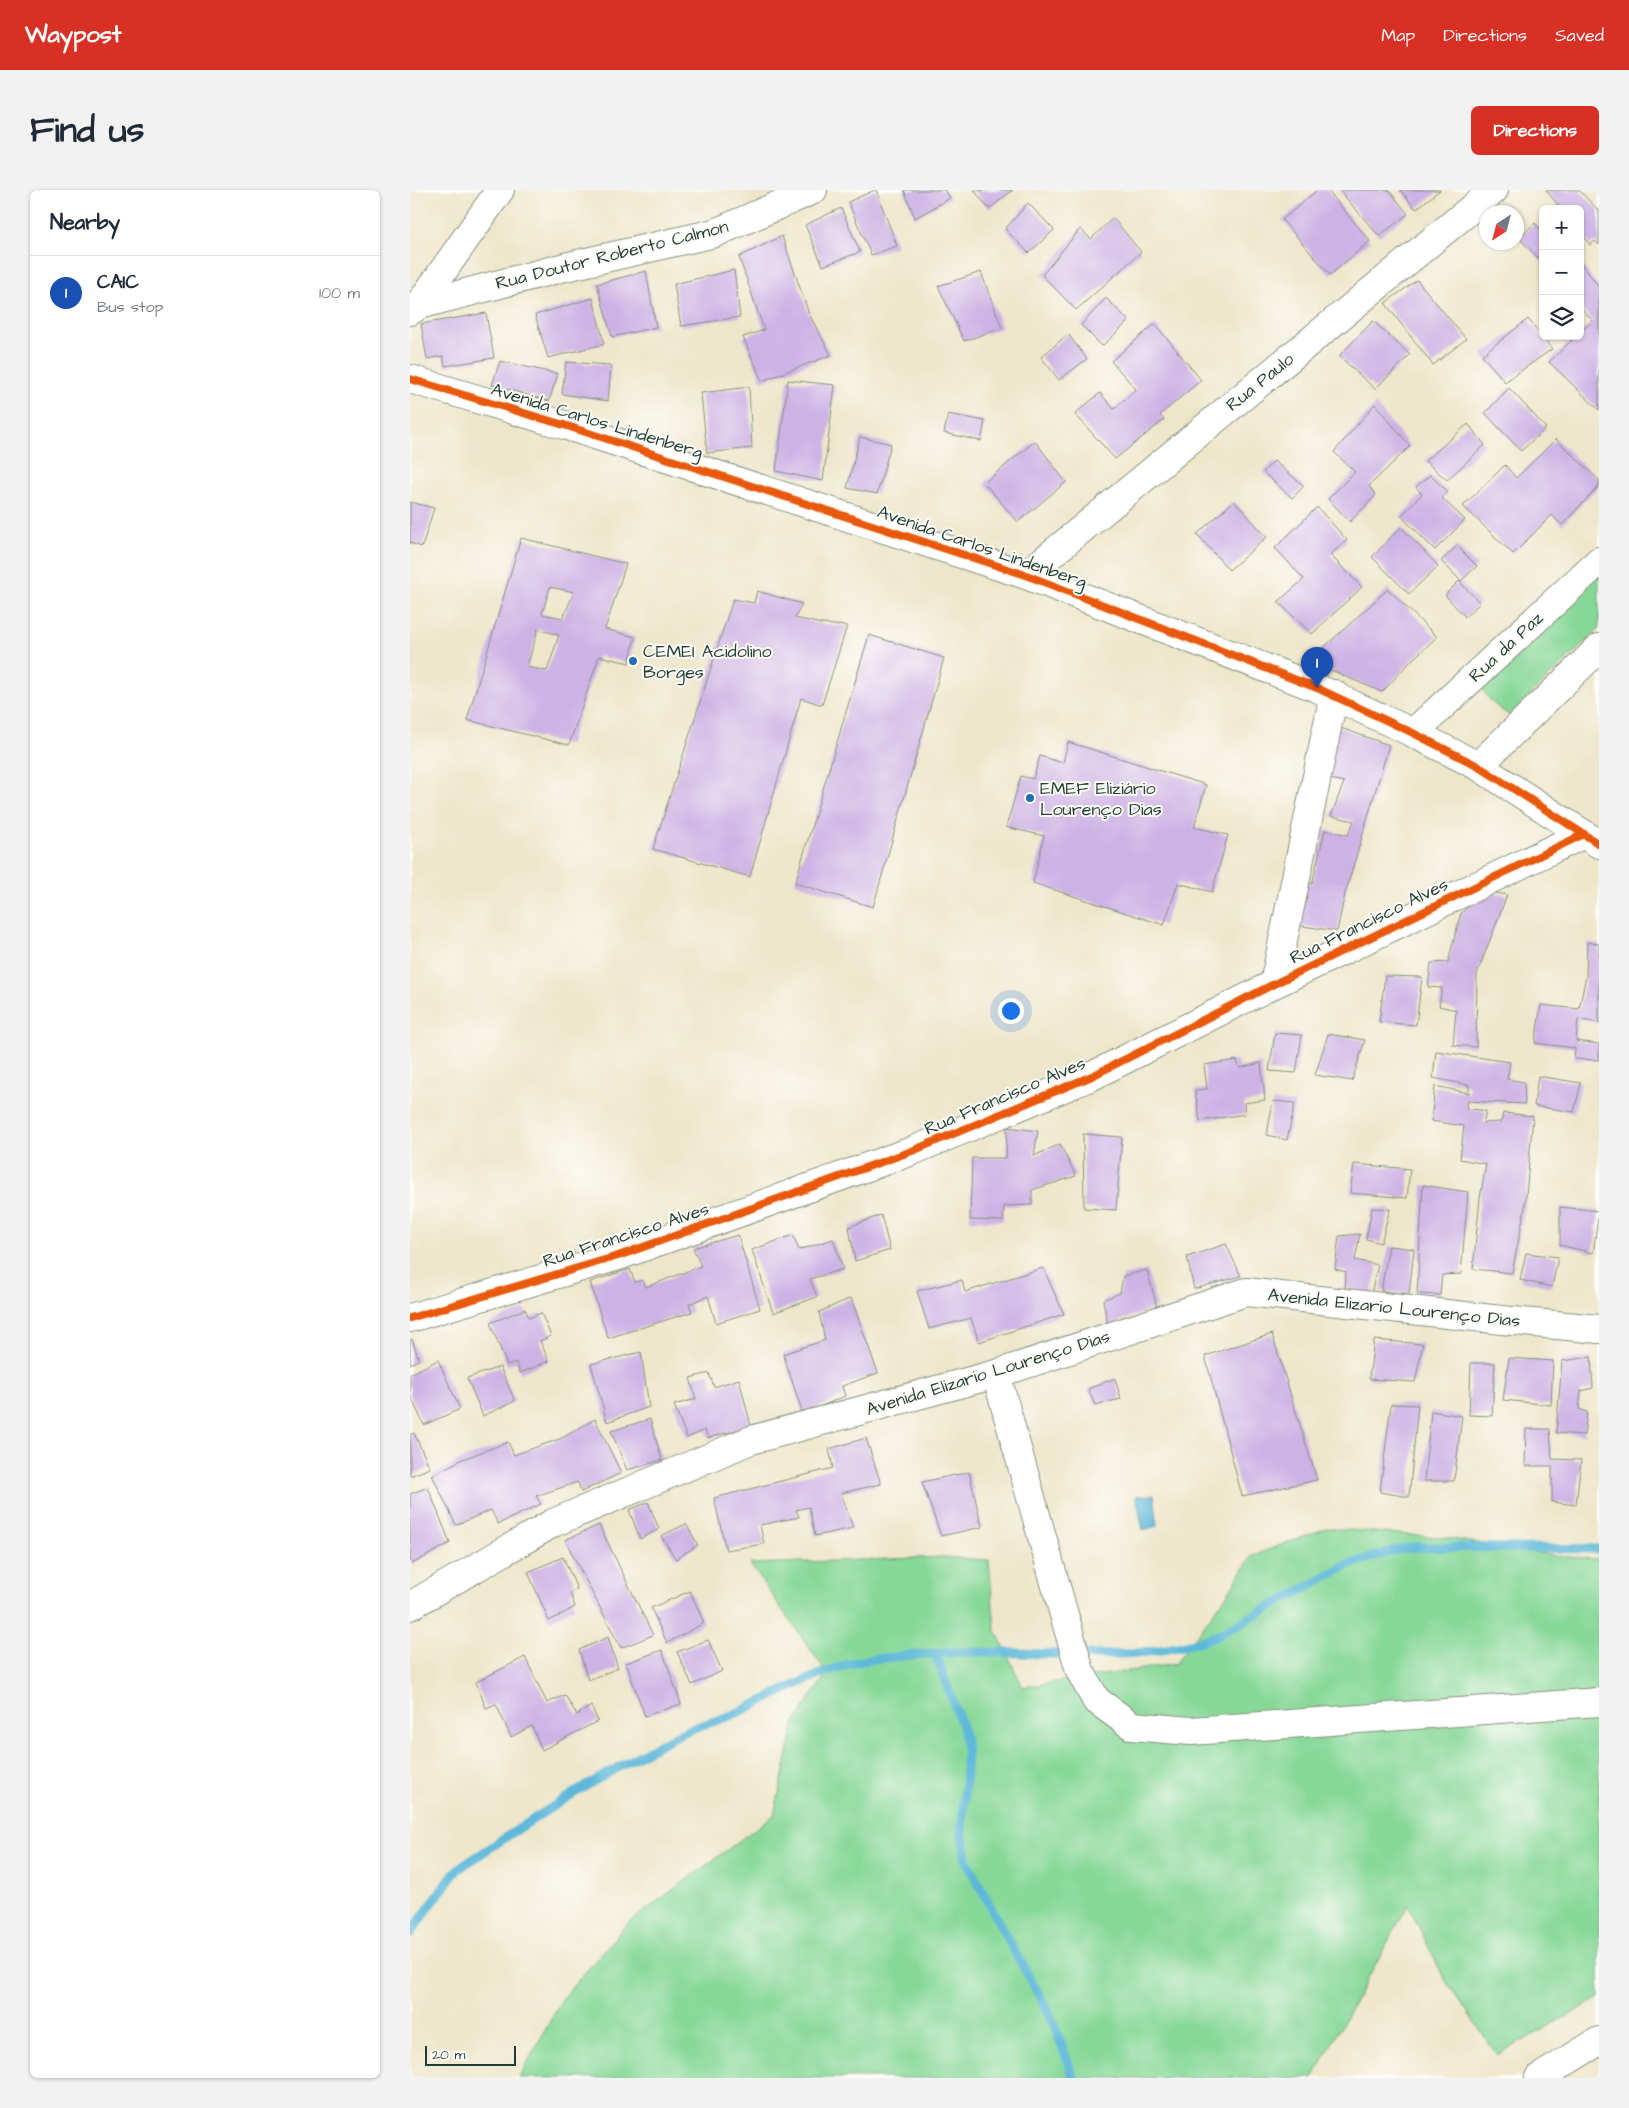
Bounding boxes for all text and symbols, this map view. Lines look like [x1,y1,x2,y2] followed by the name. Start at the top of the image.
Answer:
[25,18,122,52] text: Waypost
[1381,23,1415,48] text: Map
[1443,23,1527,48] text: Directions
[1555,23,1604,48] text: Saved
[30,106,144,155] text: Find us
[1471,106,1599,155] button: Directions
[1479,205,1524,250] north arrow
[1539,205,1584,340] map controls
[1539,205,1584,250] button: +
[50,208,120,237] text: Nearby
[493,214,731,296] street label: Rua Doutor Roberto Calmon
[1539,250,1584,295] button: −
[97,269,139,296] text: CAIC
[65,282,67,304] text: 1
[319,282,360,304] text: 100 m
[1539,295,1584,340] button: layers
[97,296,163,318] text: Bus stop
[1221,347,1299,417] street label: Rua Paulo
[488,377,706,466] street label: Avenida Carlos Lindenberg
[874,499,1090,596] street label: Avenida Carlos Lindenberg
[1463,606,1549,688] street label: Rua da Paz
[643,639,772,686] place label: CEMEI Acidolino Borges
[1301,647,1333,688] pin: 1
[627,655,639,667] marker: CEMEI Acidolino Borges
[1040,776,1162,822] place label: EMEF Eliziário Lourenço Dias
[1024,792,1036,804] marker: EMEF Eliziário Lourenço Dias
[1286,872,1452,970] street label: Rua Francisco Alves
[998,998,1024,1024] your location
[920,1051,1090,1141] street label: Rua Francisco Alves
[540,1196,712,1274] street label: Rua Francisco Alves
[1266,1282,1522,1334] street label: Avenida Elizario Lourenço Dias
[863,1324,1113,1422] street label: Avenida Elizario Lourenço Dias
[425,2043,516,2066] scale bar
[432,2045,465,2065] text: 20 m

